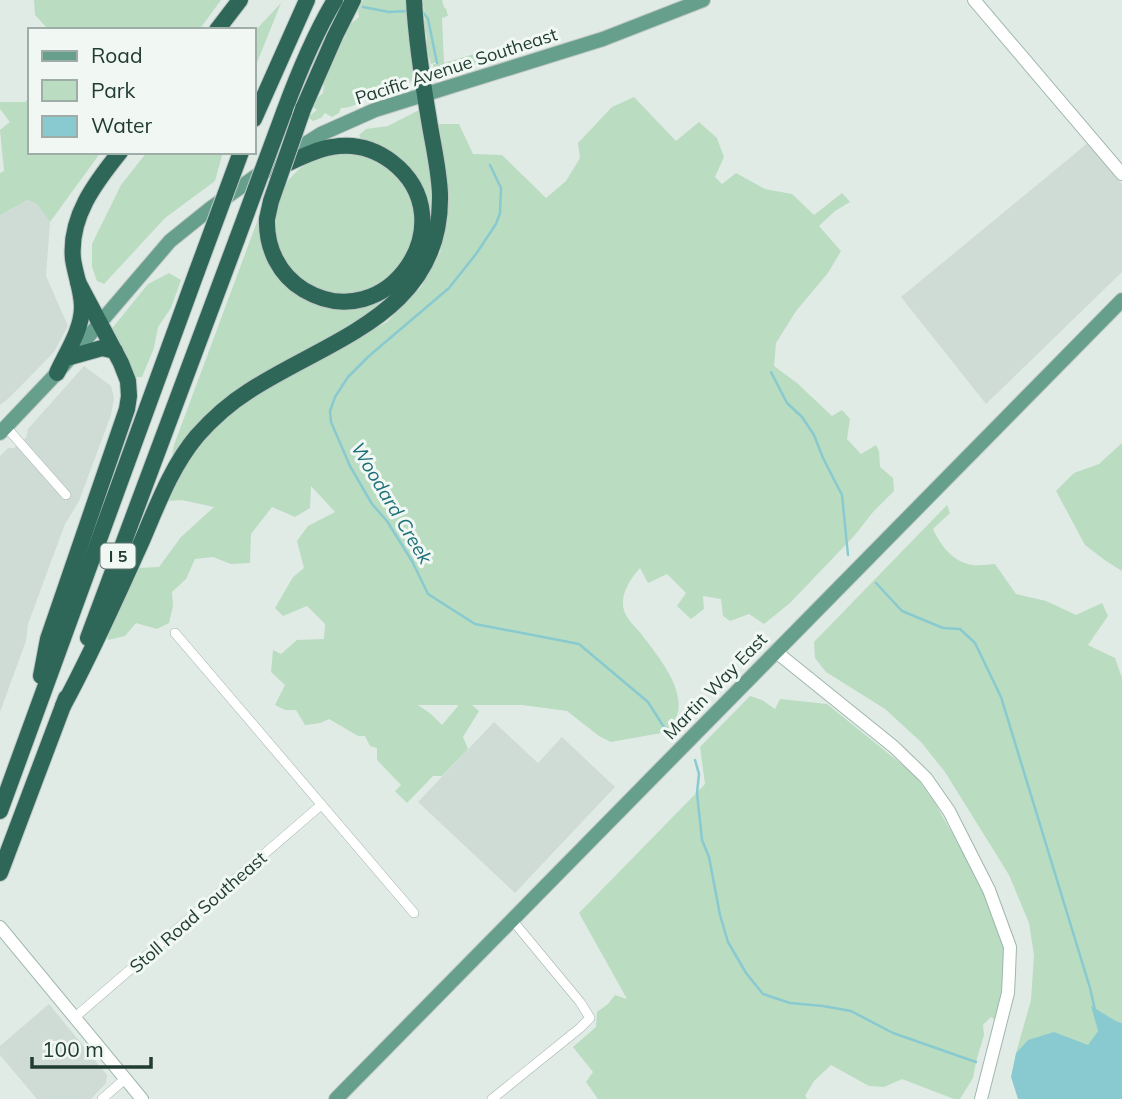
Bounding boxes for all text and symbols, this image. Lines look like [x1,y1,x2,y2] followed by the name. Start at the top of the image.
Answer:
[352,22,560,110] street label: Pacific Avenue Southeast
[28,28,256,154] legend
[91,42,142,68] text: Road
[91,77,135,103] text: Park
[91,112,152,138] text: Water
[346,438,438,569] water label: Woodard Creek
[100,544,136,568] road number: I 5
[658,628,772,744] street label: Martin Way East
[125,846,271,978] street label: Stoll Road Southeast
[32,1026,150,1070] scale bar
[42,1036,104,1062] text: 100 m

